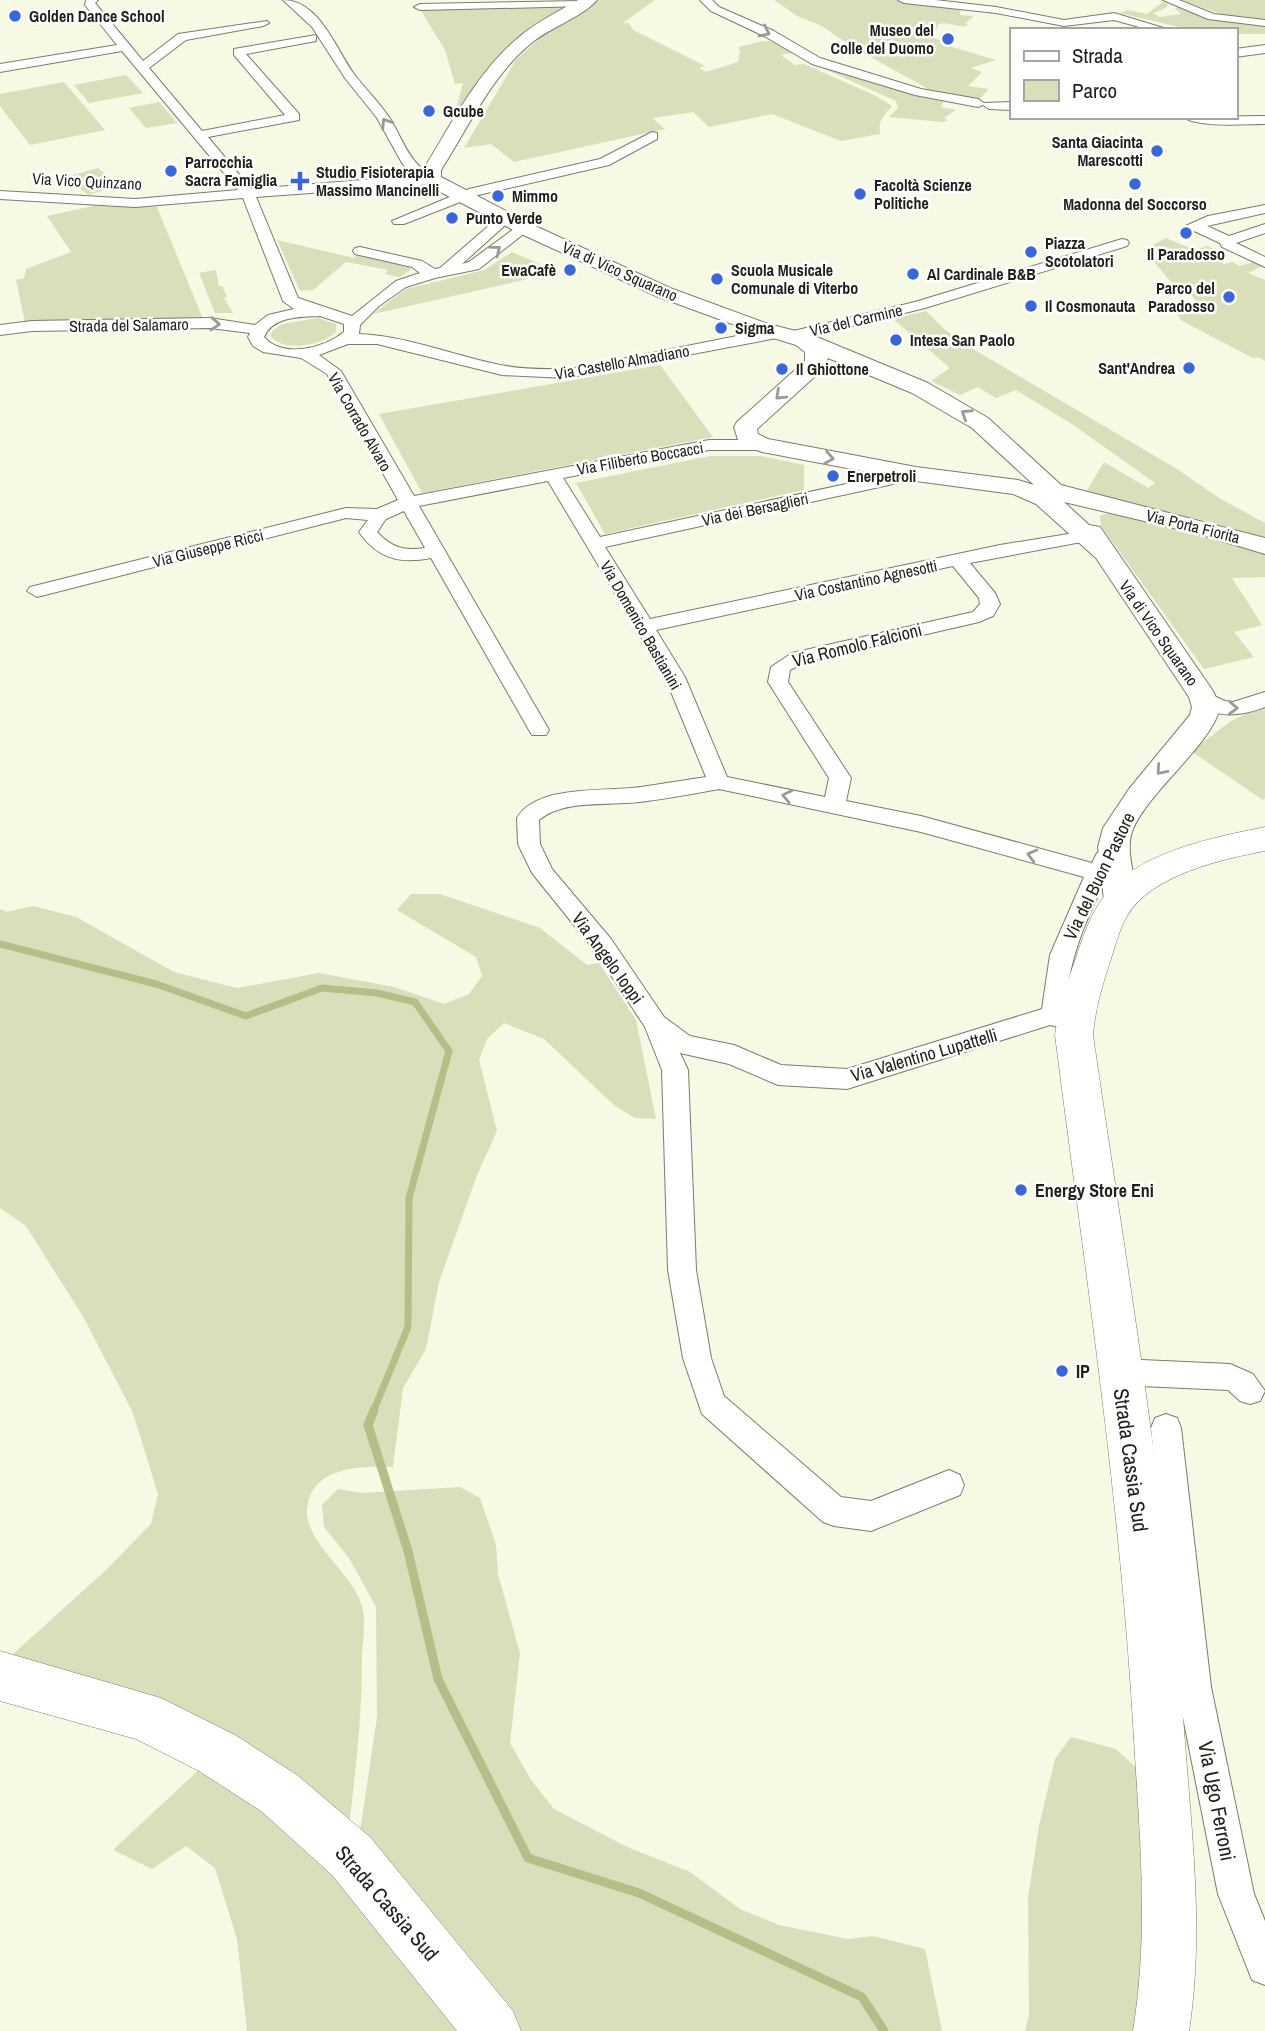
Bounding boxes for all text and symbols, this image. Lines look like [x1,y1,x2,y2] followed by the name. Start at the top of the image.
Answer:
[29,5,165,27] place label: Golden Dance School
[7,8,23,24] marker: Golden Dance School
[830,19,934,59] place label: Museo del Colle del Duomo
[758,24,770,38] one-way arrow
[1010,28,1237,119] legend
[940,31,956,47] marker: Museo del Colle del Duomo
[1072,41,1123,70] text: Strada
[1072,76,1117,105] text: Parco
[443,100,484,122] place label: Gcube
[421,103,437,119] marker: Gcube
[381,118,394,131] one-way arrow
[1052,131,1144,171] place label: Santa Giacinta Marescotti
[1149,143,1165,159] marker: Santa Giacinta Marescotti
[185,151,278,191] place label: Parrocchia Sacra Famiglia
[316,161,439,201] place label: Studio Fisioterapia Massimo Mancinelli
[163,163,179,179] marker: Parrocchia Sacra Famiglia
[32,167,142,195] street label: Via Vico Quinzano
[290,171,310,191] marker: Studio Fisioterapia Massimo Mancinelli
[874,174,972,214] place label: Facoltà Scienze Politiche
[1127,176,1143,192] marker: Madonna del Soccorso
[512,185,558,207] place label: Mimmo
[852,186,868,202] marker: Facoltà Scienze Politiche
[490,188,506,204] marker: Mimmo
[1063,193,1207,215] place label: Madonna del Soccorso
[466,207,542,229] place label: Punto Verde
[444,210,460,226] marker: Punto Verde
[1178,225,1194,241] marker: Il Paradosso
[1045,232,1114,272] place label: Piazza Scotolatori
[559,236,681,306] street label: Via di Vico Squarano
[1147,243,1225,265] place label: Il Paradosso
[1023,244,1039,260] marker: Piazza Scotolatori
[488,246,501,258] one-way arrow
[501,259,556,281] place label: EwaCafè
[731,259,858,299] place label: Scuola Musicale Comunale di Viterbo
[562,262,578,278] marker: EwaCafè
[927,263,1036,285] place label: Al Cardinale B&B
[905,266,921,282] marker: Al Cardinale B&B
[709,271,725,287] marker: Scuola Musicale Comunale di Viterbo
[1148,277,1215,317] place label: Parco del Paradosso
[1221,289,1237,305] marker: Parco del Paradosso
[1045,295,1136,317] place label: Il Cosmonauta
[1023,298,1039,314] marker: Il Cosmonauta
[807,299,905,341] street label: Via del Carmine
[69,313,189,337] street label: Strada del Salamaro
[210,316,221,331] one-way arrow
[735,317,775,339] place label: Sigma
[713,320,729,336] marker: Sigma
[910,329,1015,351] place label: Intesa San Paolo
[888,332,904,348] marker: Intesa San Paolo
[553,339,691,385] street label: Via Castello Almadiano
[1098,357,1176,379] place label: Sant'Andrea
[796,358,869,380] place label: Il Ghiottone
[1181,360,1197,376] marker: Sant'Andrea
[774,361,790,377] marker: Il Ghiottone
[323,369,397,475] street label: Via Corrado Alvaro
[775,387,788,399] one-way arrow
[961,410,974,422] one-way arrow
[575,436,705,480] street label: Via Filiberto Boccacci
[823,450,835,465] one-way arrow
[847,465,916,487] place label: Enerpetroli
[825,468,841,484] marker: Enerpetroli
[700,487,810,531] street label: Via dei Bersaglieri
[1144,504,1243,548] street label: Via Porta Fiorita
[150,524,266,572] street label: Via Giuseppe Ricci
[793,554,939,606] street label: Via Costantino Agnesotti
[595,556,687,694] street label: Via Domenico Bastianini
[1114,576,1204,690] street label: Via di Vico Squarano
[790,617,924,673] street label: Via Romolo Falcioni
[1228,700,1239,716] one-way arrow
[1157,762,1169,775] one-way arrow
[781,790,793,805] one-way arrow
[1057,808,1141,944] street label: Via del Buon Pastore
[1026,848,1038,863] one-way arrow
[566,907,650,1009] street label: Via Angelo Ioppi
[848,1022,1000,1088] street label: Via Valentino Lupattelli
[1035,1178,1154,1203] place label: Energy Store Eni
[1013,1182,1029,1198] marker: Energy Store Eni
[1076,1359,1090,1384] place label: IP
[1054,1363,1070,1379] marker: IP
[1107,1386,1155,1534] street label: Strada Cassia Sud
[1191,1739,1243,1863] street label: Via Ugo Ferroni
[329,1839,445,1967] street label: Strada Cassia Sud

